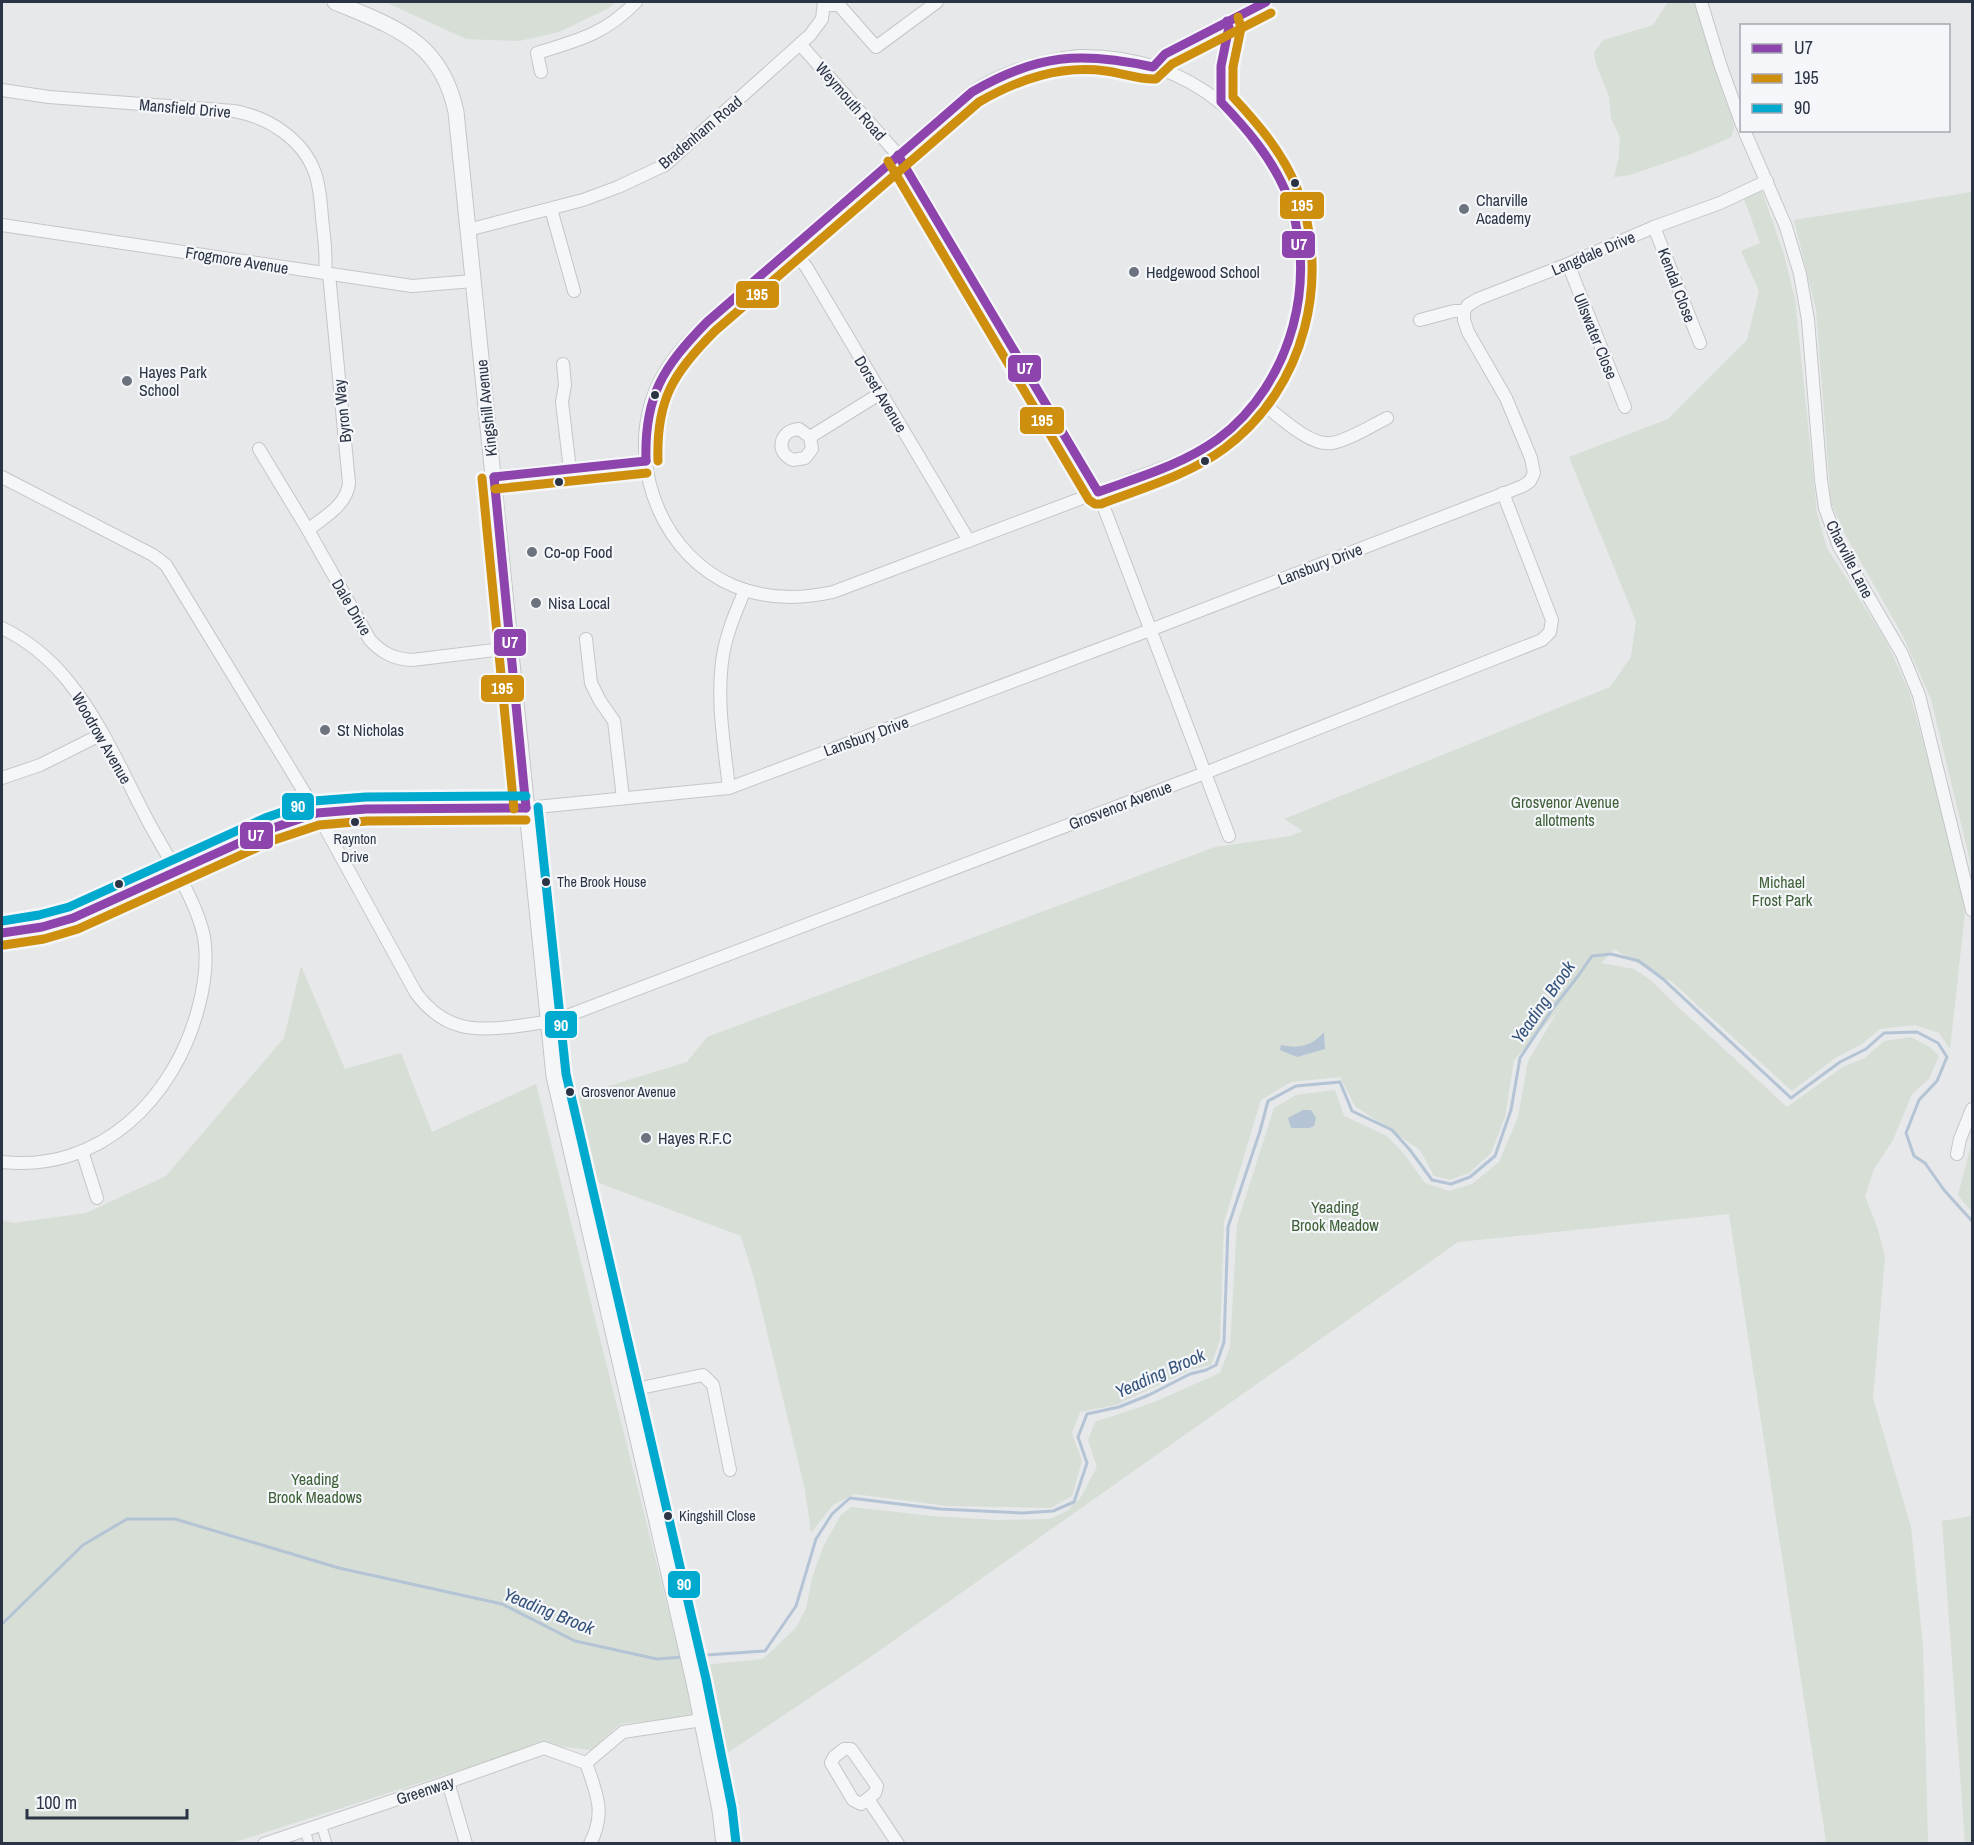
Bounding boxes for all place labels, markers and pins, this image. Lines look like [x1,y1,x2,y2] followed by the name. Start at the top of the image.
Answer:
[1289,177,1301,189] unlabelled marker
[1475,189,1531,229] place label: Charville Academy
[1457,202,1471,216] marker: Charville Academy
[1146,261,1260,283] place label: Hedgewood School
[1127,265,1141,279] marker: Hedgewood School
[139,361,207,401] place label: Hayes Park School
[120,374,134,388] marker: Hayes Park School
[649,389,661,401] unlabelled marker
[1199,455,1211,467] unlabelled marker
[553,476,565,488] unlabelled marker
[544,541,613,563] place label: Co-op Food
[525,545,539,559] marker: Co-op Food
[548,592,610,614] place label: Nisa Local
[529,596,543,610] marker: Nisa Local
[337,719,404,741] place label: St Nicholas
[318,723,332,737] marker: St Nicholas
[349,816,361,828] marker: Raynton Drive
[334,830,376,866] place label: Raynton Drive
[557,873,646,891] place label: The Brook House
[540,876,552,888] marker: The Brook House
[113,878,125,890] unlabelled marker
[581,1083,676,1101] place label: Grosvenor Avenue
[564,1086,576,1098] marker: Grosvenor Avenue
[658,1127,732,1149] place label: Hayes R.F.C
[639,1131,653,1145] marker: Hayes R.F.C
[679,1507,756,1525] place label: Kingshill Close
[662,1510,674,1522] marker: Kingshill Close

